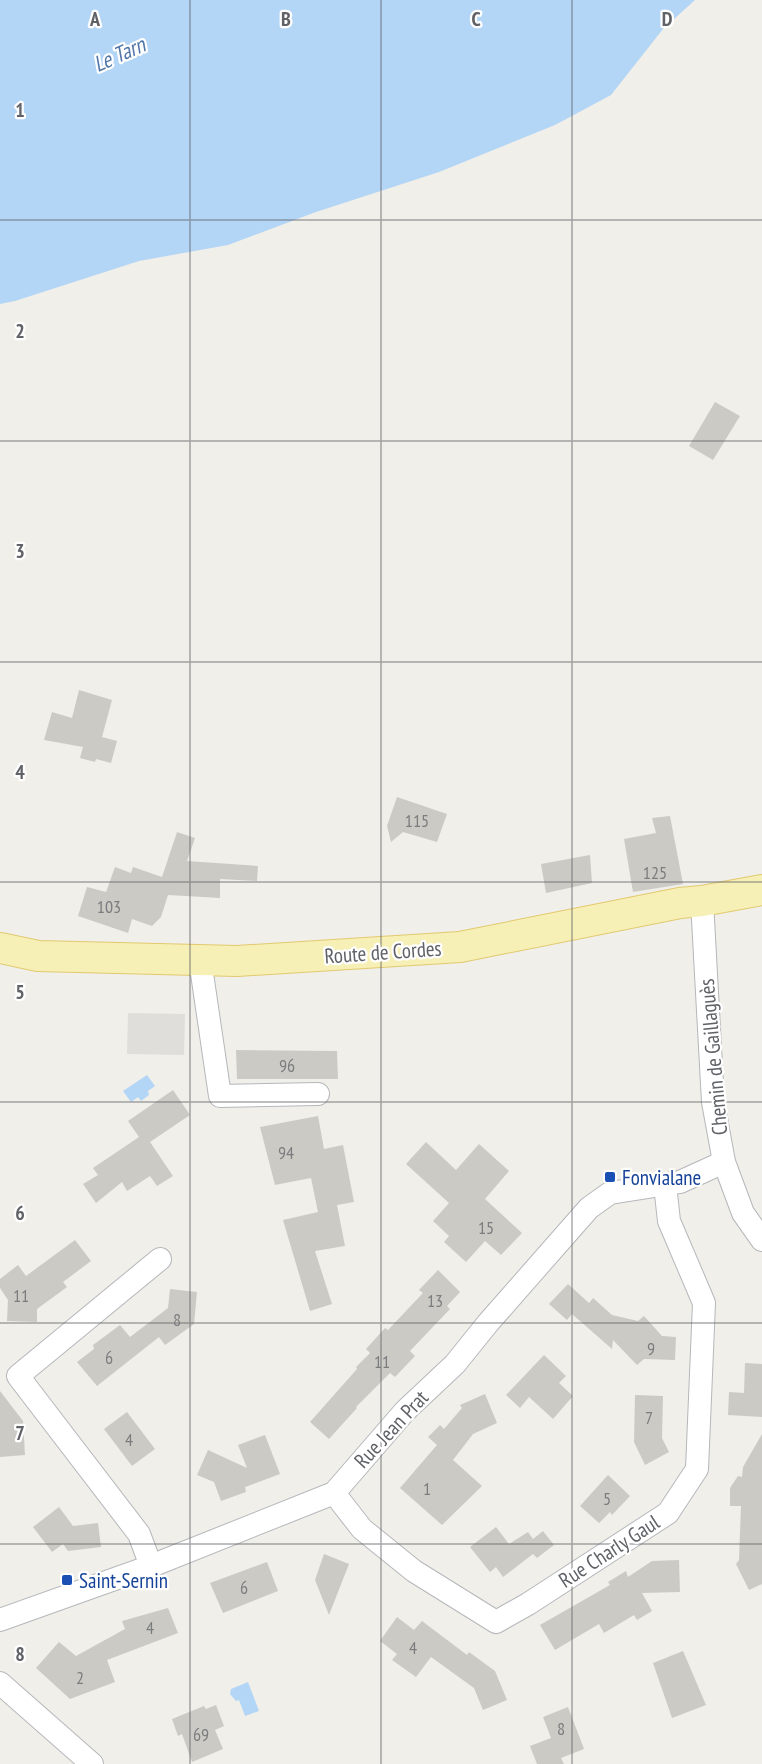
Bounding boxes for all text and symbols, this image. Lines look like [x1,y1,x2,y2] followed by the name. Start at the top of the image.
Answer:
[89,6,101,32] text: A
[281,6,291,32] text: B
[471,6,481,32] text: C
[662,6,673,32] text: D
[89,30,150,78] water label: Le Tarn
[15,97,25,123] text: 1
[15,318,25,344] text: 2
[15,538,25,564] text: 3
[15,759,25,785] text: 4
[405,809,429,832] house number: 115
[643,861,667,884] house number: 125
[97,895,121,918] house number: 103
[324,934,442,970] street label: Route de Cordes
[693,978,733,1136] street label: Chemin de Gaillaguès
[15,979,25,1005] text: 5
[279,1054,295,1077] house number: 96
[278,1141,294,1164] house number: 94
[622,1164,701,1191] place label: Fonvialane
[603,1170,617,1184] marker: Fonvialane
[15,1200,25,1226] text: 6
[478,1216,494,1239] house number: 15
[13,1284,29,1307] house number: 11
[427,1289,443,1312] house number: 13
[173,1308,181,1331] house number: 8
[647,1337,655,1360] house number: 9
[105,1346,113,1369] house number: 6
[374,1350,390,1373] house number: 11
[348,1384,434,1474] street label: Rue Jean Prat
[645,1406,653,1429] house number: 7
[15,1420,25,1446] text: 7
[125,1428,133,1451] house number: 4
[423,1477,431,1500] house number: 1
[603,1487,611,1510] house number: 5
[554,1508,665,1594] street label: Rue Charly Gaul
[79,1567,168,1594] place label: Saint-Sernin
[60,1573,74,1587] marker: Saint-Sernin
[240,1576,248,1599] house number: 6
[146,1616,154,1639] house number: 4
[409,1636,417,1659] house number: 4
[15,1641,25,1667] text: 8
[76,1666,84,1689] house number: 2
[557,1717,565,1740] house number: 8
[193,1723,209,1746] house number: 69

